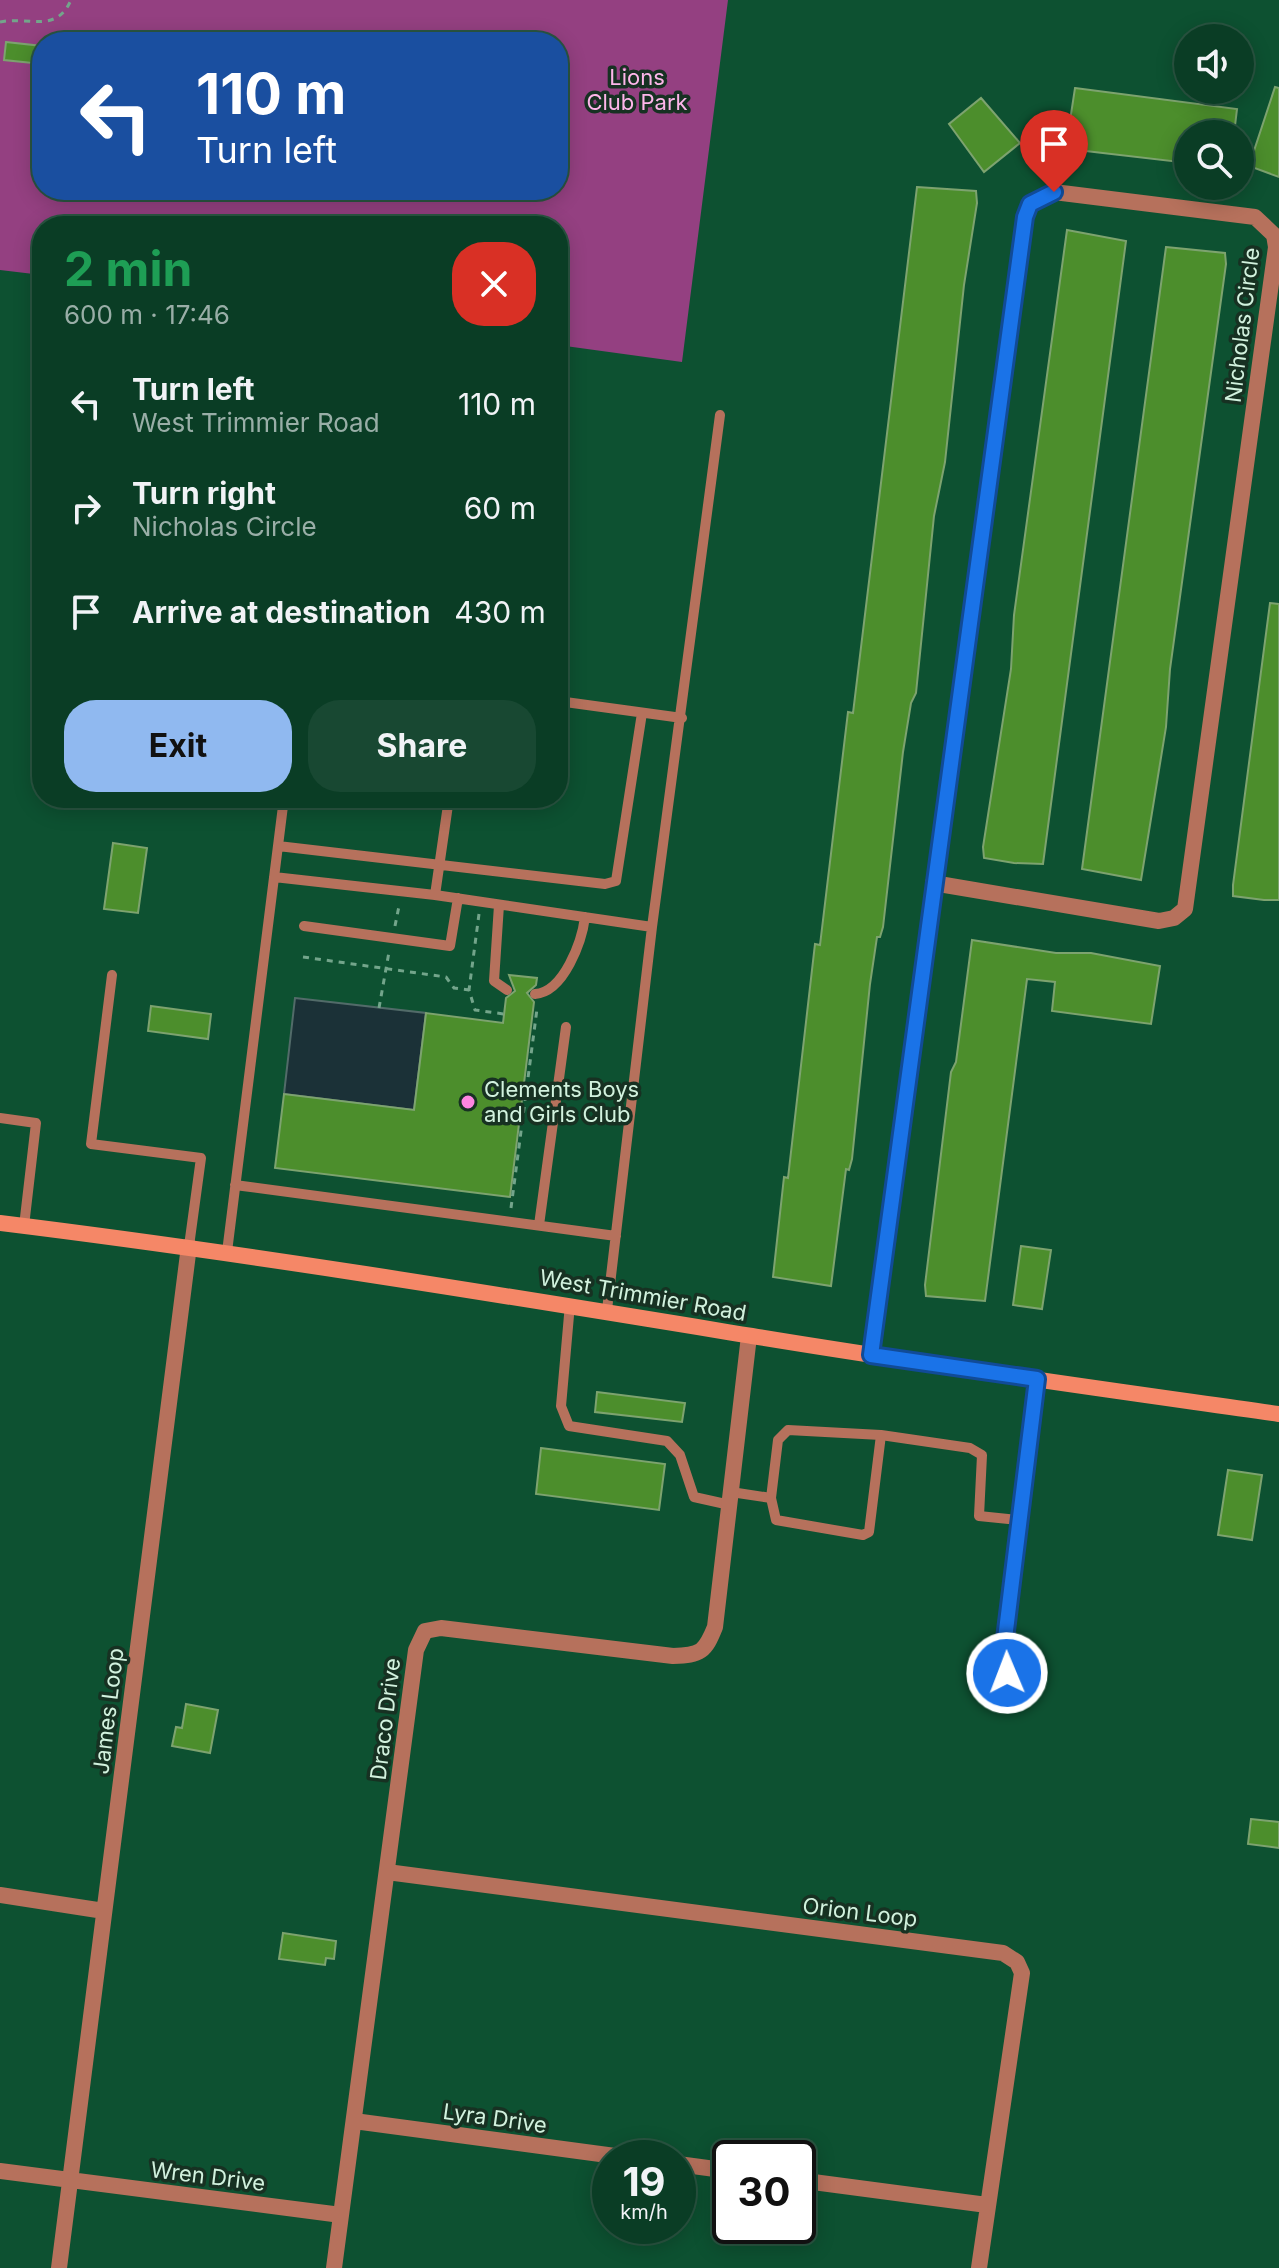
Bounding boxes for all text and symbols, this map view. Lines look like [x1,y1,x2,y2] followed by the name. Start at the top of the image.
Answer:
[1174,24,1254,200] map controls
[1174,24,1254,104] button: sound
[196,60,346,128] text: 110 m
[64,64,168,168] icon: left
[586,64,688,115] park label: Lions Club Park
[1020,110,1088,192] pin
[1174,120,1254,200] button: search
[1032,122,1076,166] icon: arrive
[196,128,337,172] text: Turn left
[64,239,192,298] text: 2 min
[452,242,536,326] button: close
[1220,246,1264,404] street label: Nicholas Circle
[64,299,230,330] text: 600 m · 17:46
[132,371,254,407] text: Turn left
[64,382,108,426] icon: left
[458,386,536,422] text: 110 m
[132,407,380,438] text: West Trimmier Road
[132,475,276,511] text: Turn right
[64,486,108,530] icon: right
[464,490,536,526] text: 60 m
[132,511,317,542] text: Nicholas Circle
[64,590,108,634] icon: arrive
[132,594,430,630] text: Arrive at destination
[454,594,546,630] text: 430 m
[64,700,292,792] button: Exit
[308,700,536,792] button: Share
[484,1076,639,1127] place label: Clements Boys and Girls Club
[459,1093,477,1111] marker: Clements Boys and Girls Club
[538,1264,748,1326] street label: West Trimmier Road
[965,1631,1049,1715] position arrow
[87,1646,129,1776] street label: James Loop
[365,1656,405,1782] street label: Draco Drive
[801,1892,919,1932] street label: Orion Loop
[441,2098,549,2138] street label: Lyra Drive
[712,2140,816,2244] speed limit sign: 30
[149,2156,267,2196] street label: Wren Drive
[622,2157,666,2206] text: 19
[620,2200,668,2224] text: km/h

